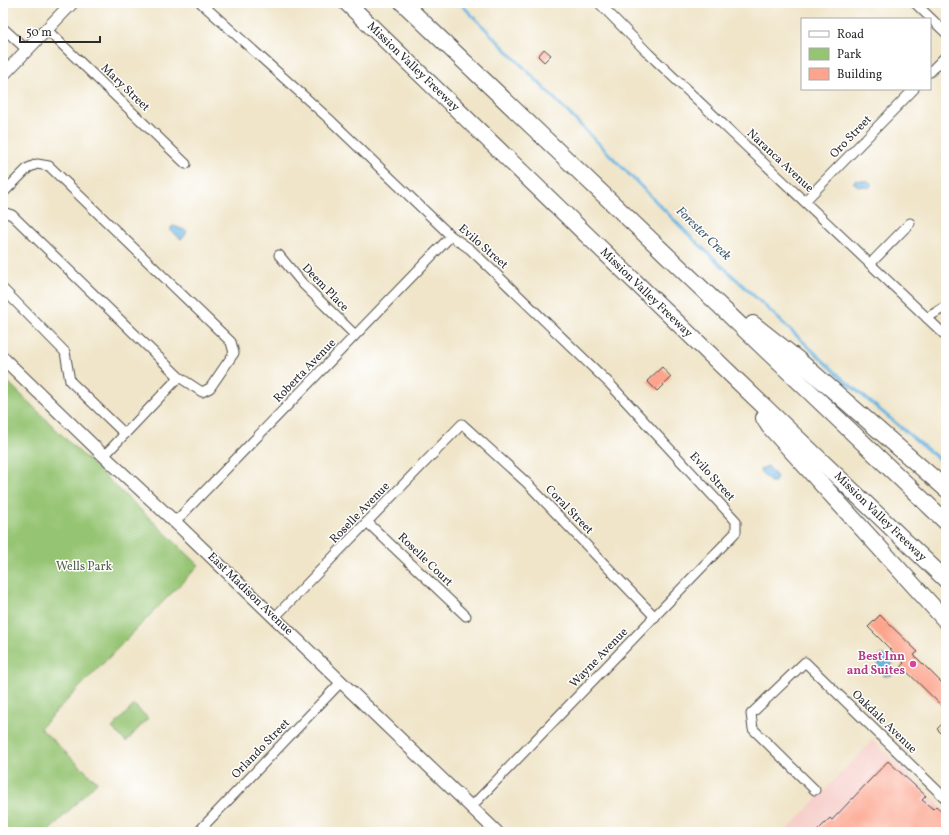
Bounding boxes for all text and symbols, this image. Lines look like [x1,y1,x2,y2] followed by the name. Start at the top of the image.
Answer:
[20,18,100,44] scale bar
[801,18,931,90] legend
[363,19,463,116] street label: Mission Valley Freeway
[26,25,52,41] text: 50 m
[837,27,864,43] text: Road
[837,47,862,63] text: Park
[97,61,153,115] street label: Mary Street
[837,67,882,83] text: Building
[826,112,876,162] street label: Oro Street
[743,126,817,196] street label: Naranca Avenue
[671,203,735,265] water label: Forester Creek
[455,221,511,273] street label: Evilo Street
[596,245,696,342] street label: Mission Valley Freeway
[298,261,352,316] street label: Deem Place
[270,335,340,407] street label: Roberta Avenue
[686,449,738,505] street label: Evilo Street
[830,469,930,566] street label: Mission Valley Freeway
[327,479,394,547] street label: Roselle Avenue
[541,482,597,538] street label: Coral Street
[394,530,456,590] street label: Roselle Court
[204,549,296,639] street label: East Madison Avenue
[56,559,112,575] park label: Wells Park
[566,624,632,692] street label: Wayne Avenue
[847,649,905,679] place label: Best Inn and Suites
[908,659,918,669] marker: Best Inn and Suites
[848,687,920,757] street label: Oakdale Avenue
[228,716,294,782] street label: Orlando Street

